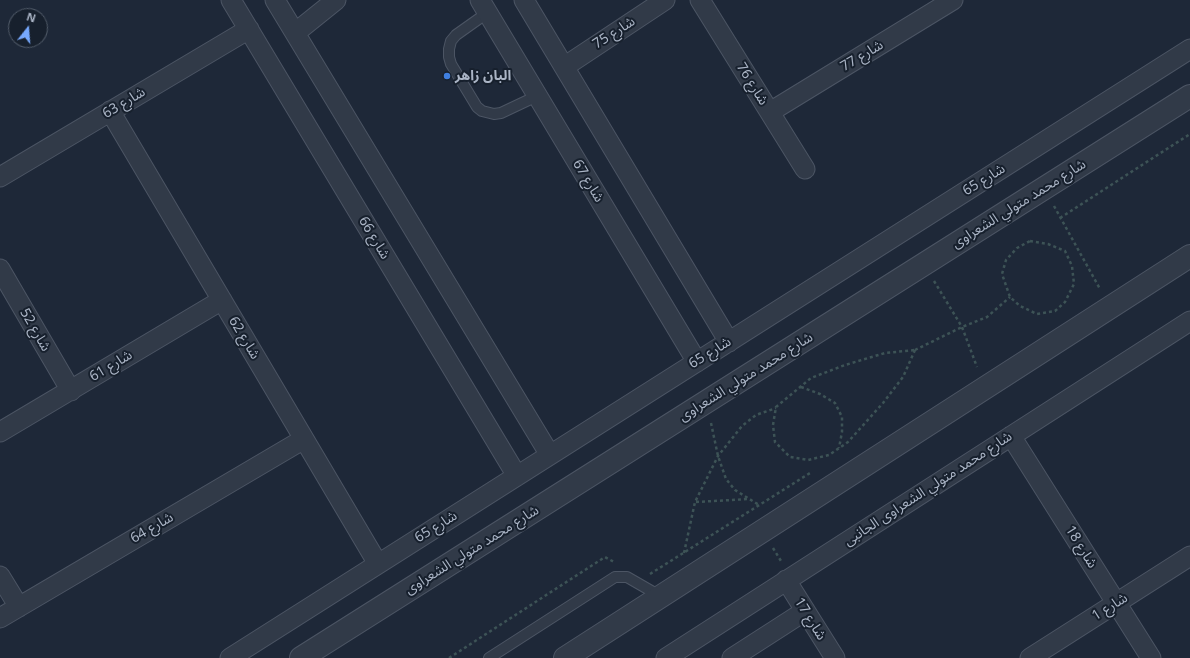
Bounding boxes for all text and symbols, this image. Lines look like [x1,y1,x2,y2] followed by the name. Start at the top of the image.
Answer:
[8,8,48,48] north arrow
[25,9,38,25] text: N
[590,13,638,53] street label: شارع 75
[838,37,886,75] street label: شارع 77
[732,60,772,108] street label: شارع 76
[455,68,511,84] place label: البان زاهر
[442,71,452,81] marker: البان زاهر
[100,84,148,122] street label: شارع 63
[949,156,1089,252] street label: شارع محمد متولي الشعراوى
[569,157,607,205] street label: شارع 67
[960,160,1008,200] street label: شارع 65
[355,214,393,262] street label: شارع 66
[16,305,54,355] street label: شارع 52
[225,314,263,362] street label: شارع 62
[676,329,816,425] street label: شارع محمد متولي الشعراوى
[686,333,734,373] street label: شارع 65
[87,347,135,385] street label: شارع 61
[841,428,1015,550] street label: شارع محمد متولي الشعراوى الجانبى
[402,502,542,598] street label: شارع محمد متولي الشعراوى
[412,507,460,547] street label: شارع 65
[127,509,177,547] street label: شارع 64
[1061,523,1101,571] street label: شارع 18
[1089,590,1131,624] street label: شارع 1
[790,595,830,643] street label: شارع 17

